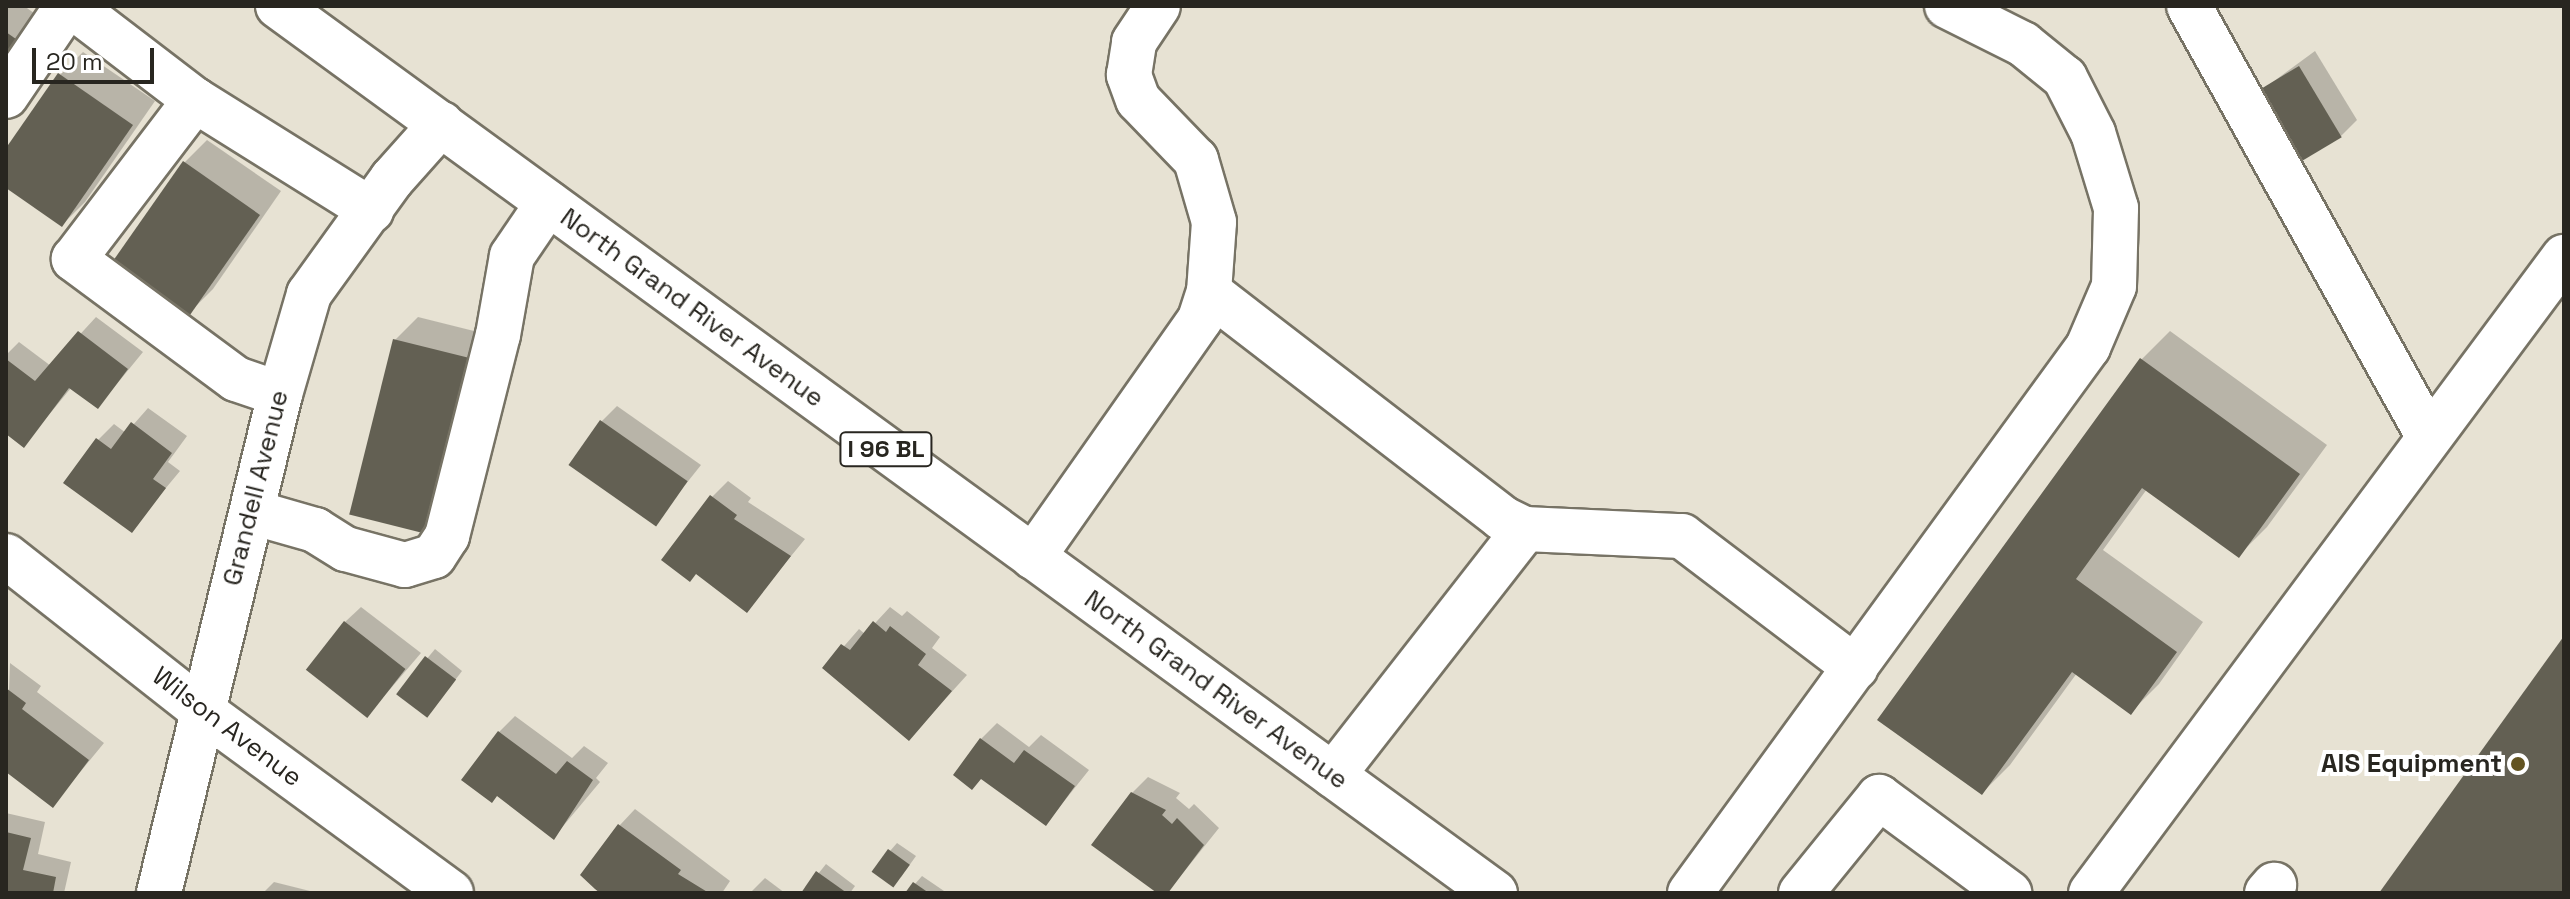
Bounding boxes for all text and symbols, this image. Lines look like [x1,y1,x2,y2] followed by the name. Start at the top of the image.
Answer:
[36,32,158,82] scale bar
[46,46,103,77] text: 20 m
[554,202,830,414] street label: North Grand River Avenue
[217,387,295,589] street label: Grandell Avenue
[838,429,934,469] road number: I 96 BL
[1078,584,1354,796] street label: North Grand River Avenue
[146,660,308,794] street label: Wilson Avenue
[2321,748,2502,780] place label: AIS Equipment
[2509,755,2527,773] marker: AIS Equipment

